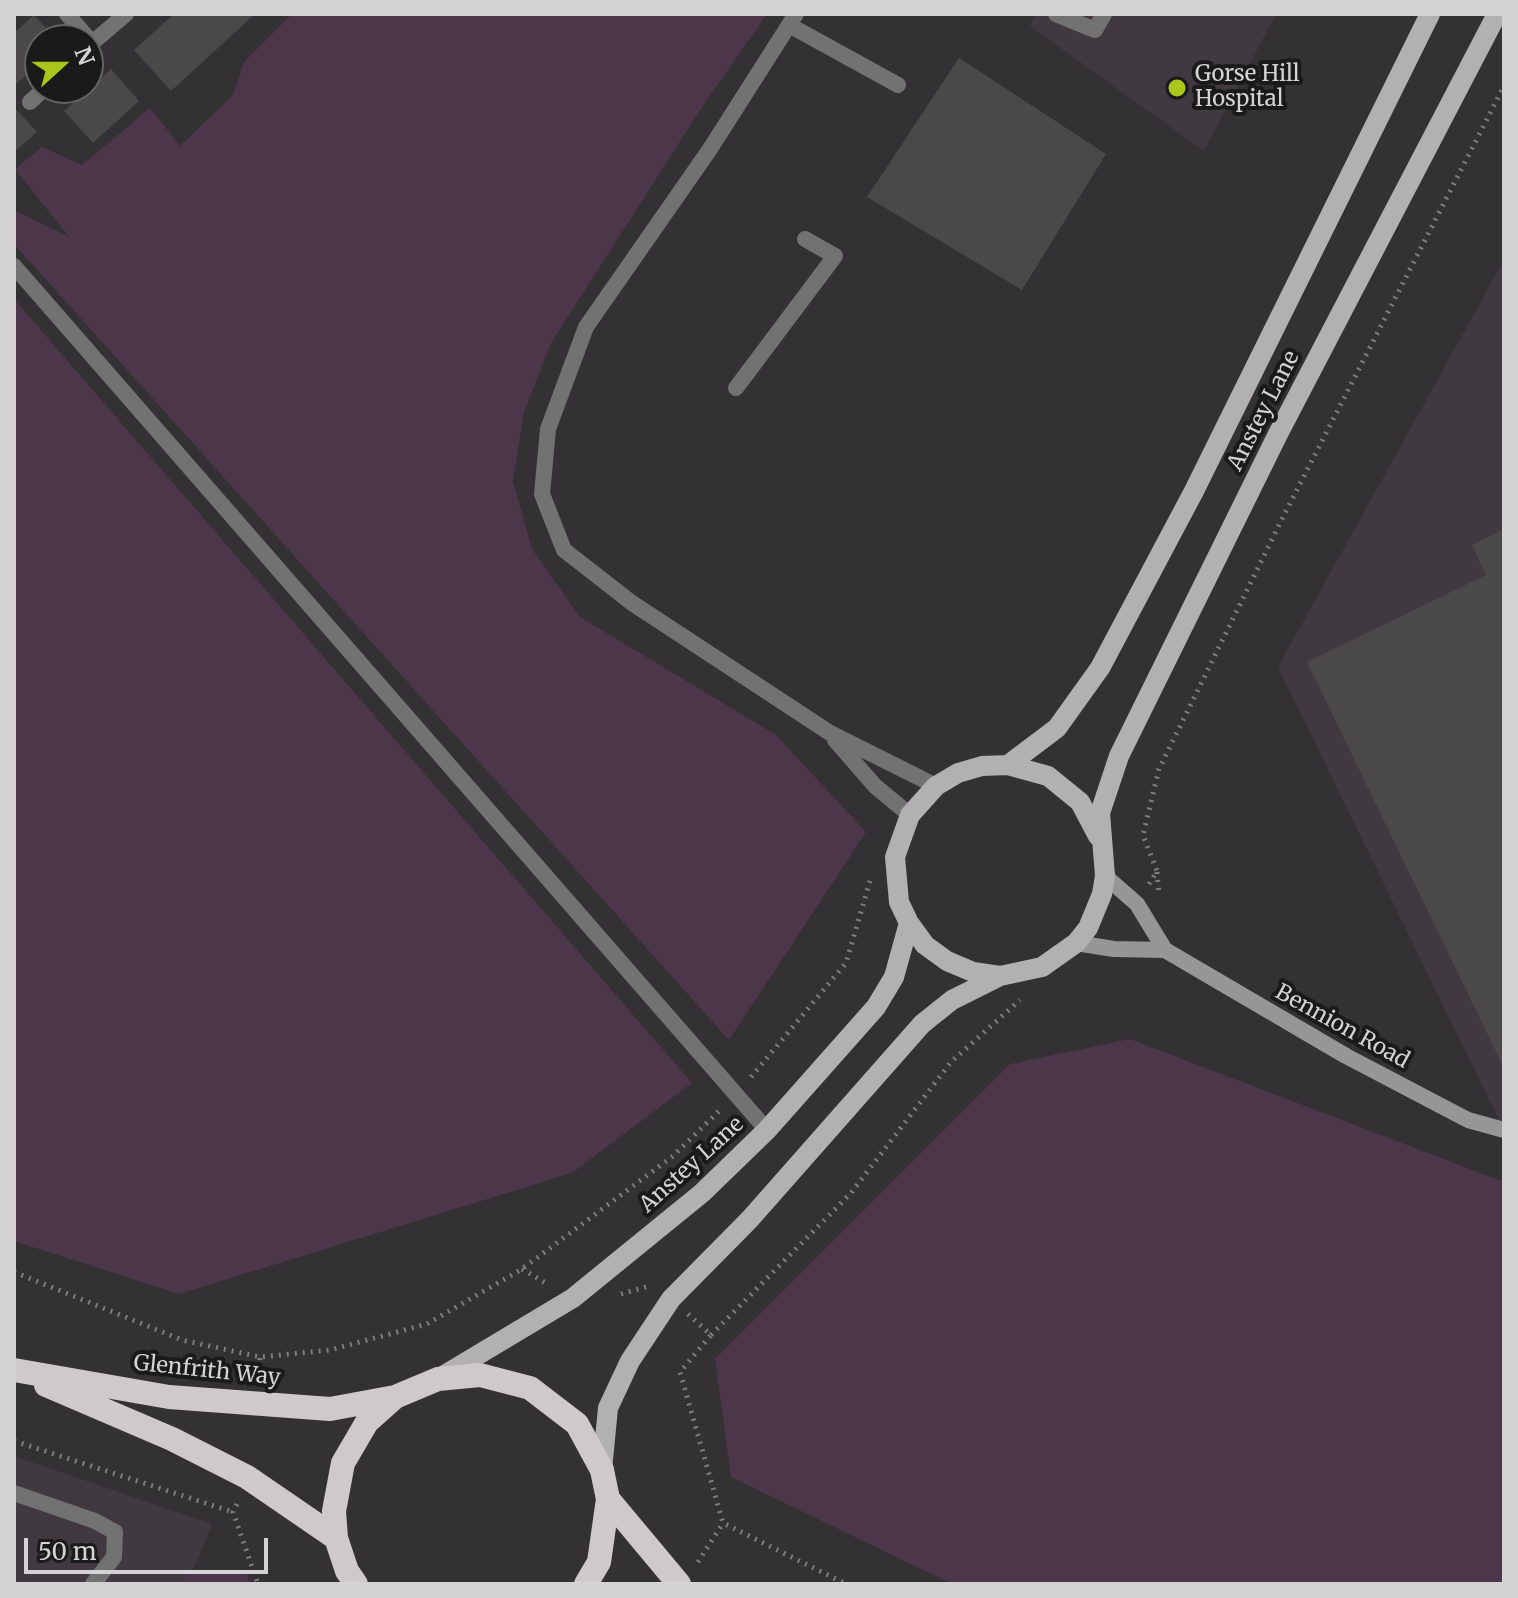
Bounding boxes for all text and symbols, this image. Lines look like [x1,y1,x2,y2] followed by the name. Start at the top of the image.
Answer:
[24,24,104,104] north arrow
[68,43,101,69] text: N
[1195,62,1300,114] place label: Gorse Hill Hospital
[1166,77,1188,99] marker: Gorse Hill Hospital
[1223,347,1305,475] street label: Anstey Lane
[1270,979,1414,1075] street label: Bennion Road
[635,1111,749,1219] street label: Anstey Lane
[132,1350,282,1392] street label: Glenfrith Way
[28,1522,272,1572] scale bar
[38,1536,97,1567] text: 50 m

